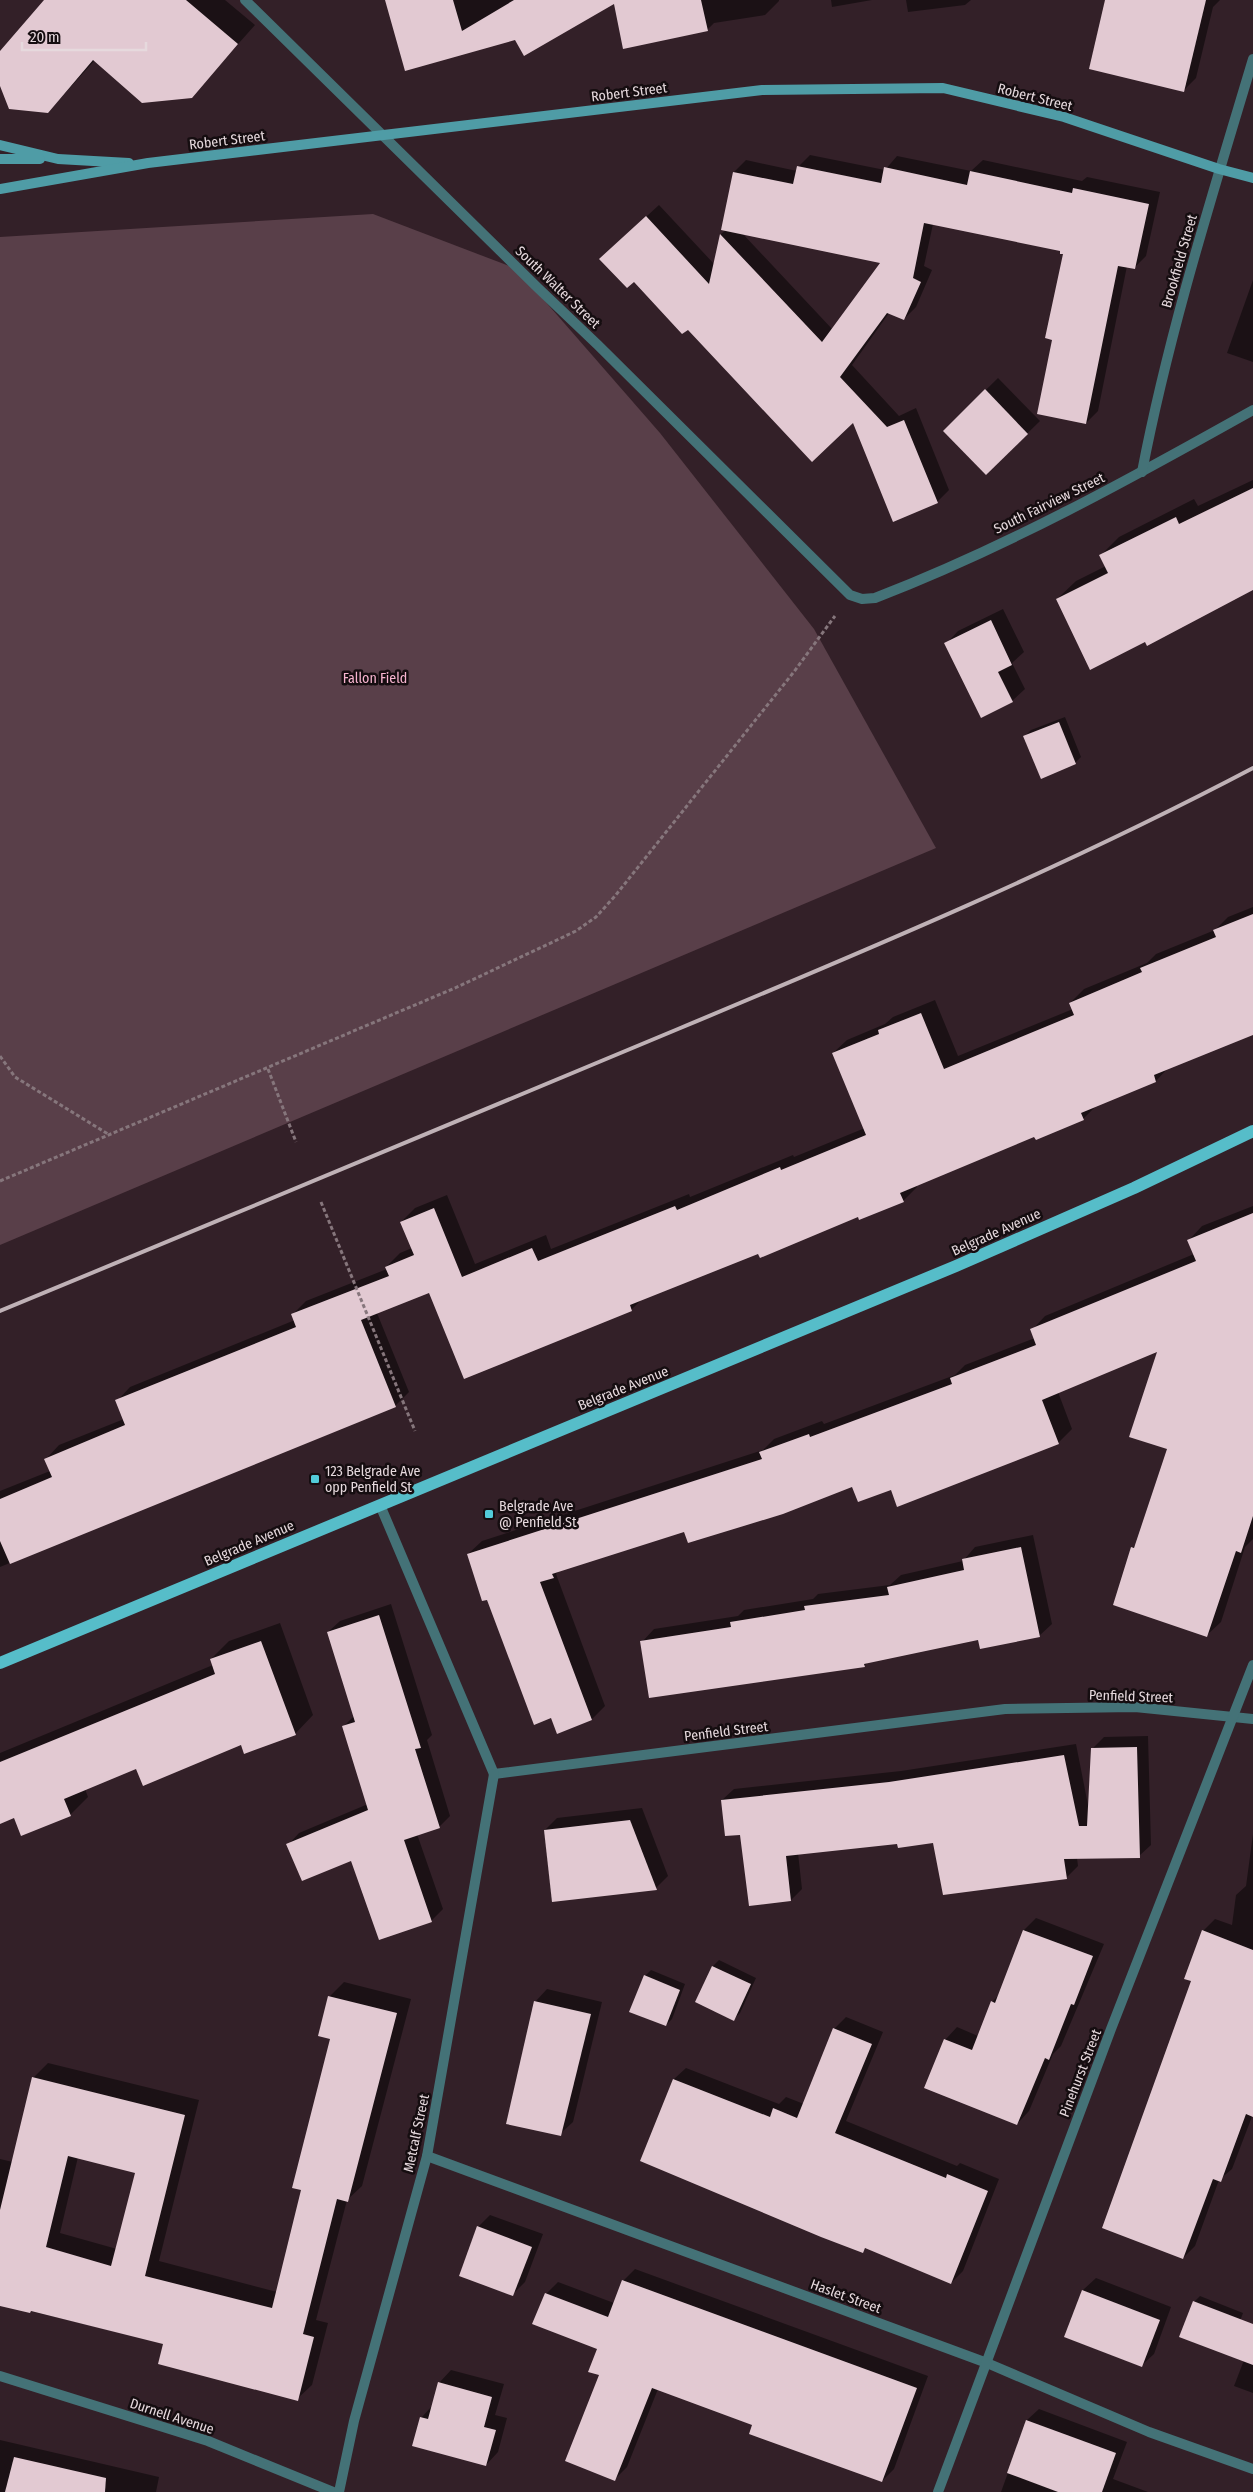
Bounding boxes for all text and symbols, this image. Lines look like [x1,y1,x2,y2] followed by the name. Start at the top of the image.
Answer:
[22,20,146,52] scale bar
[30,28,60,46] text: 20 m
[590,79,668,106] street label: Robert Street
[996,80,1074,115] street label: Robert Street
[188,127,266,154] street label: Robert Street
[1158,212,1201,310] street label: Brookfield Street
[512,243,604,332] street label: South Walter Street
[991,469,1108,538] street label: South Fairview Street
[343,670,407,687] park label: Fallon Field
[949,1205,1044,1260] street label: Belgrade Avenue
[576,1363,671,1414] street label: Belgrade Avenue
[325,1463,421,1496] place label: 123 Belgrade Ave opp Penfield St
[309,1473,321,1485] marker: 123 Belgrade Ave opp Penfield St
[499,1498,577,1531] place label: Belgrade Ave @ Penfield St
[483,1508,495,1520] marker: Belgrade Ave @ Penfield St
[202,1517,297,1570] street label: Belgrade Avenue
[1089,1687,1174,1706] street label: Penfield Street
[683,1718,769,1745] street label: Penfield Street
[1056,2026,1105,2120] street label: Pinehurst Street
[400,2092,433,2174] street label: Metcalf Street
[808,2276,884,2317] street label: Haslet Street
[128,2395,216,2438] street label: Durnell Avenue

